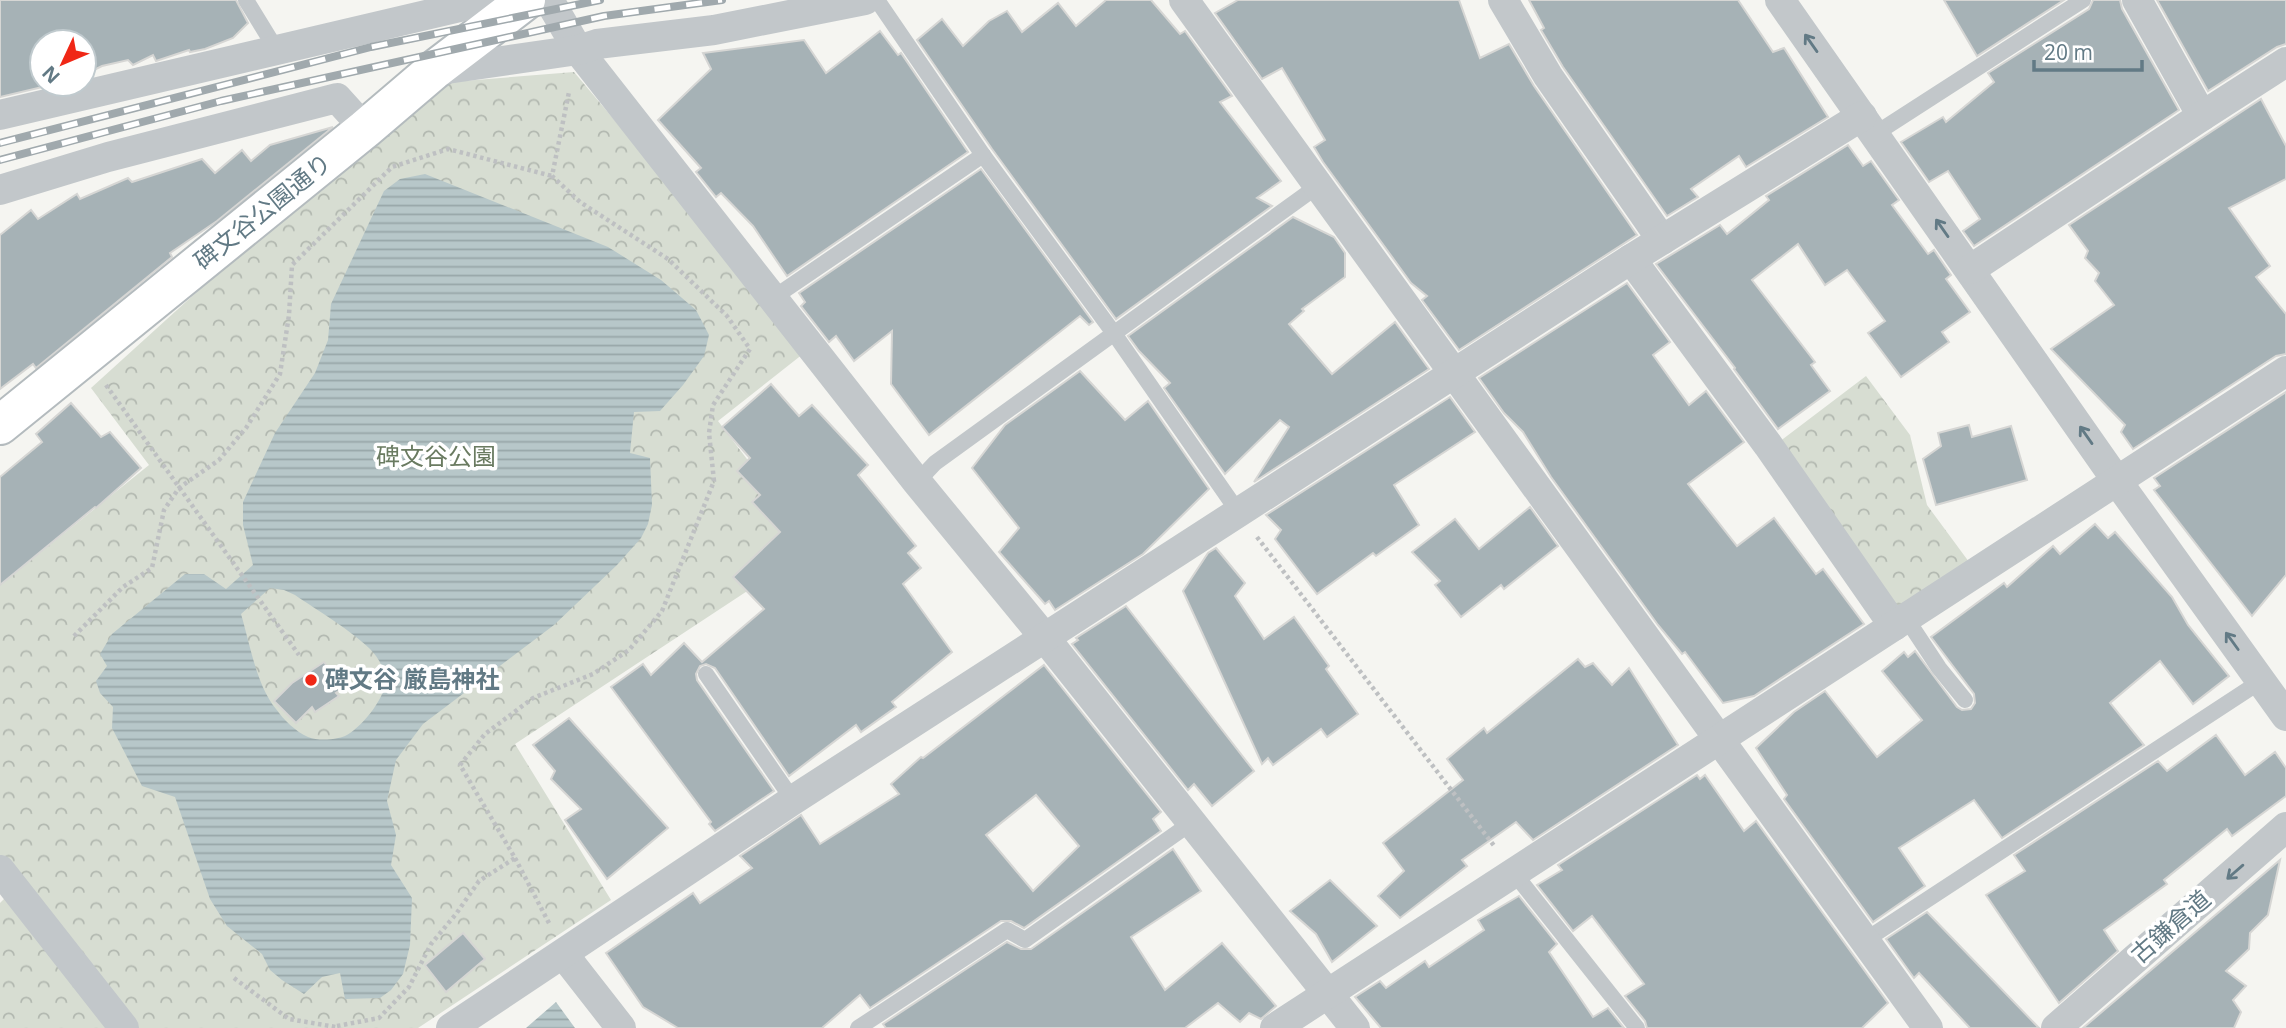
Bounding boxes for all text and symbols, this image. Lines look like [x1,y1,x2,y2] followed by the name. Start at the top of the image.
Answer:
[28,28,98,98] north arrow
[2034,28,2142,72] scale bar
[1804,34,1818,53] one-way arrow
[2044,38,2093,66] text: 20 m
[36,60,65,89] text: N
[186,145,338,277] street label: 碑文谷公園通り
[1935,219,1949,238] one-way arrow
[2079,426,2093,445] one-way arrow
[376,439,496,472] park label: 碑文谷公園
[2225,632,2239,651] one-way arrow
[325,662,499,695] place label: 碑文谷 厳島神社
[303,672,319,688] marker: 碑文谷 厳島神社
[2226,864,2244,880] one-way arrow
[2123,882,2217,970] street label: 古鎌倉道

